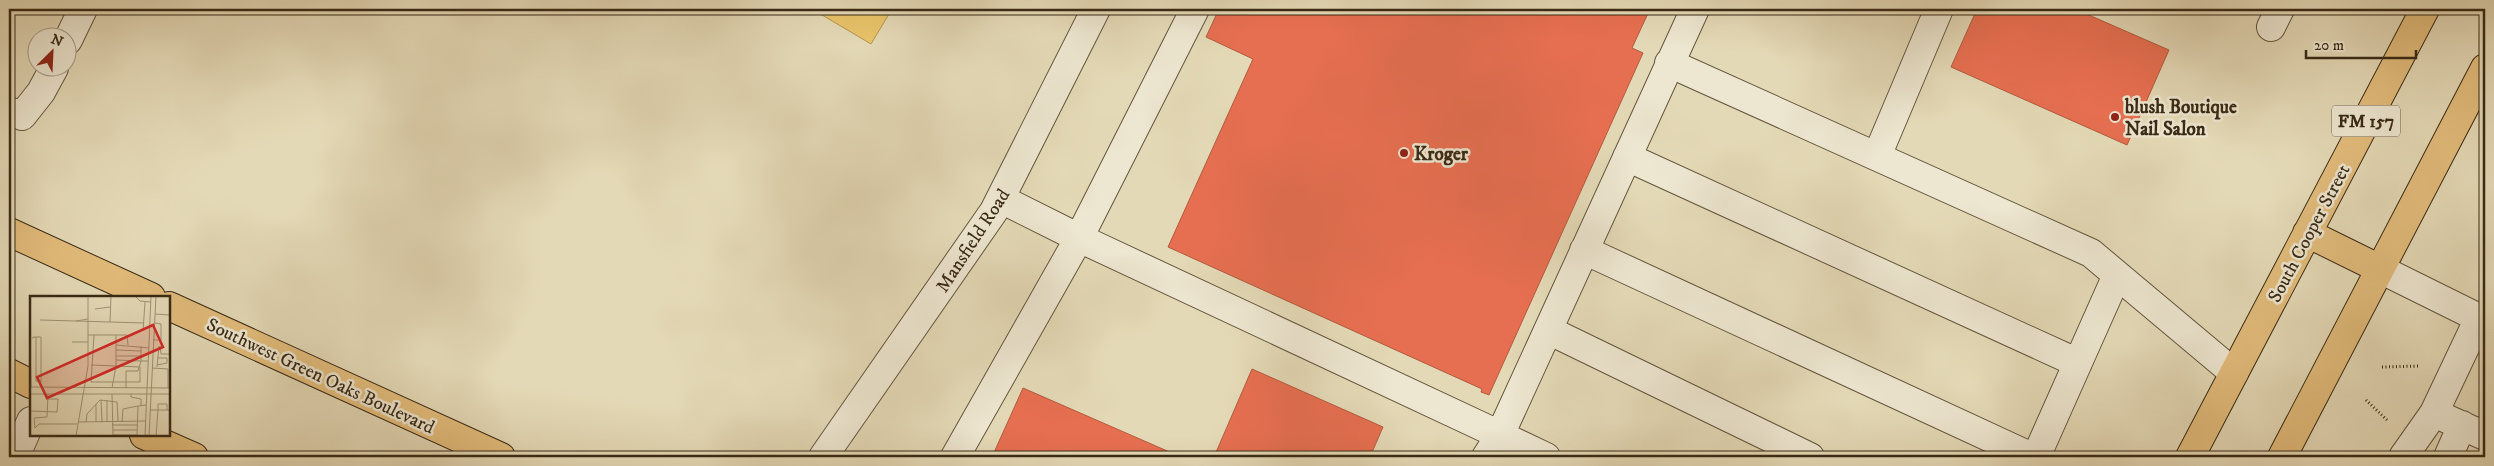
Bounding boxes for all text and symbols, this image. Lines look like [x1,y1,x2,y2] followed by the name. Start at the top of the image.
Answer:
[28,28,78,78] north arrow
[2306,28,2416,60] scale bar
[48,30,66,52] text: N
[2314,36,2344,55] text: 20 m
[2124,96,2237,141] place label: blush Boutique Nail Salon
[2332,105,2400,136] road number: FM 157
[2109,111,2121,123] marker: blush Boutique Nail Salon
[1414,143,1469,166] place label: Kroger
[1398,147,1410,159] marker: Kroger
[2263,161,2355,307] street label: South Cooper Street
[931,184,1016,297] street label: Mansfield Road
[30,296,170,436] inset map
[203,313,439,440] street label: Southwest Green Oaks Boulevard

